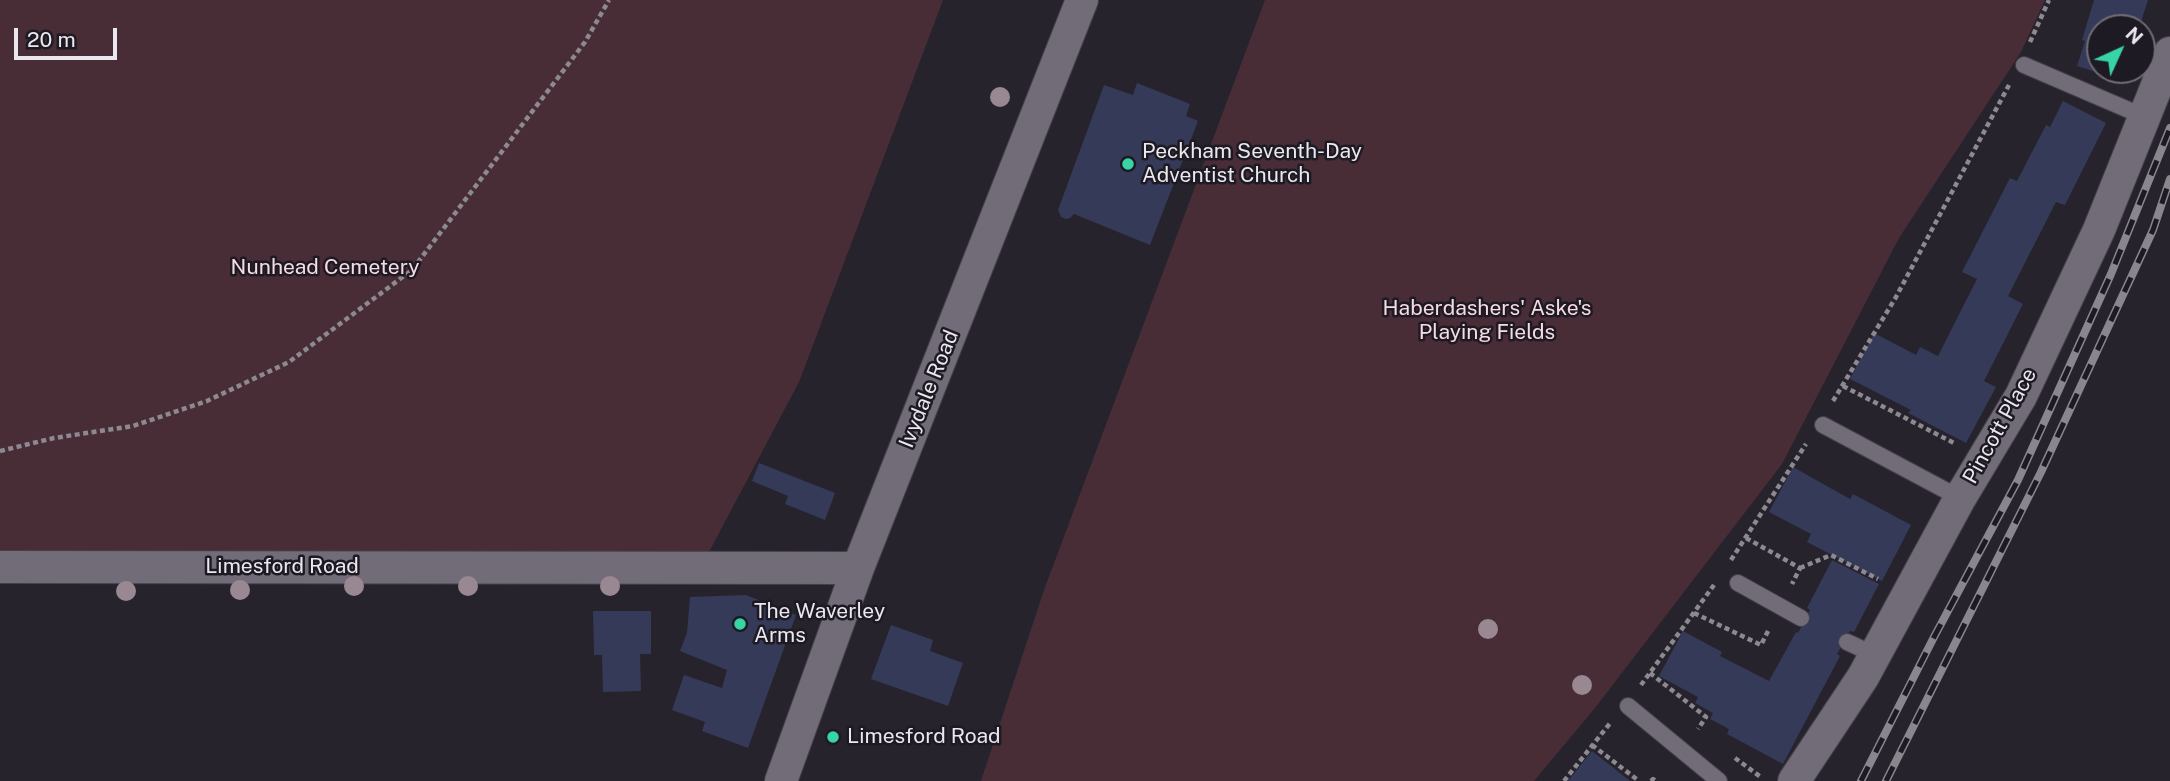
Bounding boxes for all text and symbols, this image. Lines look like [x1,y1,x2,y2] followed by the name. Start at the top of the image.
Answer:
[18,14,121,58] scale bar
[2086,14,2156,84] north arrow
[2121,23,2147,49] text: N
[27,27,76,52] text: 20 m
[1142,139,1362,189] place label: Peckham Seventh-Day Adventist Church
[1120,156,1136,172] marker: Peckham Seventh-Day Adventist Church
[231,255,419,281] park label: Nunhead Cemetery
[1383,296,1591,346] park label: Haberdashers' Aske's Playing Fields
[894,327,964,451] street label: Ivydale Road
[1958,364,2042,488] street label: Pincott Place
[205,554,359,580] street label: Limesford Road
[754,599,885,649] place label: The Waverley Arms
[732,616,748,632] marker: The Waverley Arms
[847,724,1001,750] place label: Limesford Road
[825,729,841,745] marker: Limesford Road

